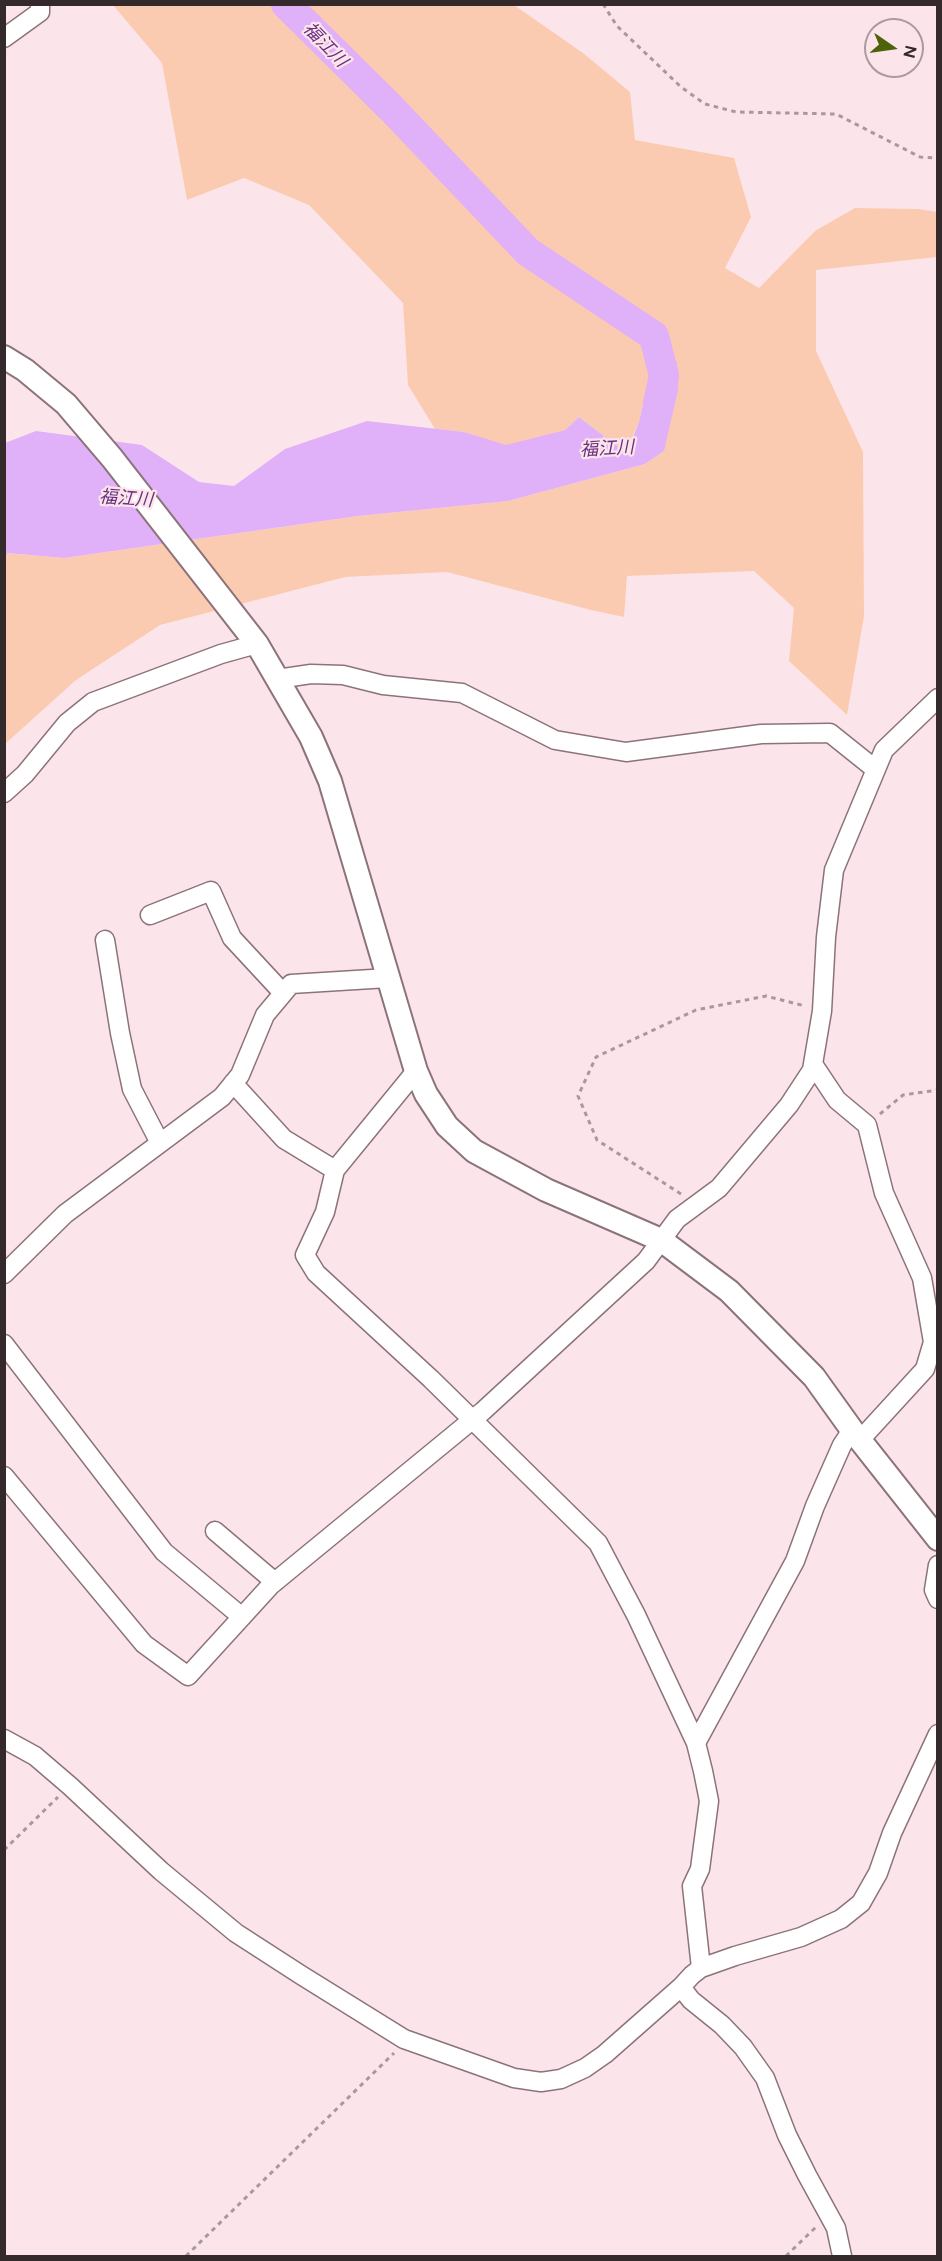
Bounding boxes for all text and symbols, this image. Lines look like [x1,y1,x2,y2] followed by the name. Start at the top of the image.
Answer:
[298,18,352,72] water label: 福江川
[864,18,924,78] north arrow
[899,44,921,60] text: N
[579,437,635,461] water label: 福江川
[98,486,154,512] water label: 福江川

